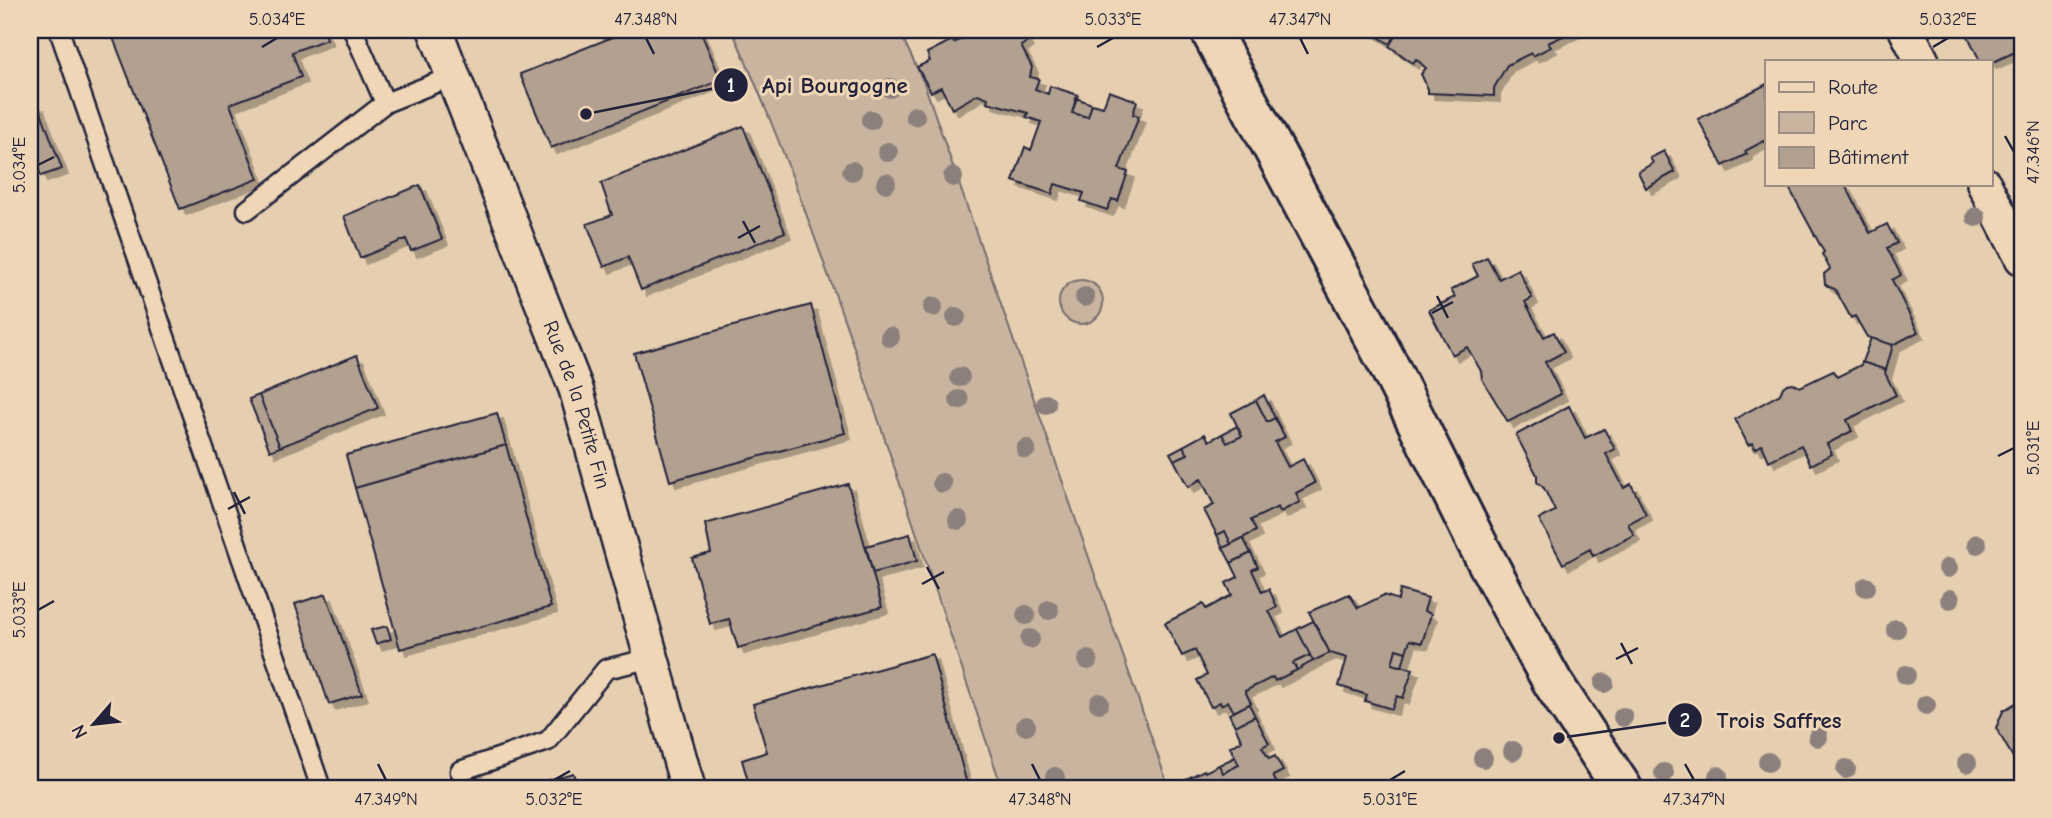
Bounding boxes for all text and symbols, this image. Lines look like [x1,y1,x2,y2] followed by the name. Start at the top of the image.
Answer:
[249,9,305,30] text: 5.034°E
[614,9,678,30] text: 47.348°N
[1085,9,1142,30] text: 5.033°E
[1269,9,1331,30] text: 47.347°N
[1919,9,1977,30] text: 5.032°E
[1765,60,1993,186] legend
[713,63,922,107] callout: Api Bourgogne
[762,72,908,99] text: Api Bourgogne
[727,73,735,97] text: 1
[1828,75,1878,99] text: Route
[1828,111,1868,135] text: Parc
[2023,120,2044,184] text: 47.346°N
[9,137,30,193] text: 5.034°E
[1828,145,1909,169] text: Bâtiment
[538,317,615,492] street label: Rue de la Petite Fin
[2023,420,2044,476] text: 5.031°E
[9,581,30,639] text: 5.033°E
[60,688,130,758] north arrow
[1667,698,1856,742] callout: Trois Saffres
[1716,707,1842,734] text: Trois Saffres
[1680,708,1690,732] text: 2
[67,721,92,742] text: N
[354,789,418,810] text: 47.349°N
[525,789,583,810] text: 5.032°E
[1008,789,1072,810] text: 47.348°N
[1362,789,1418,810] text: 5.031°E
[1663,789,1725,810] text: 47.347°N

